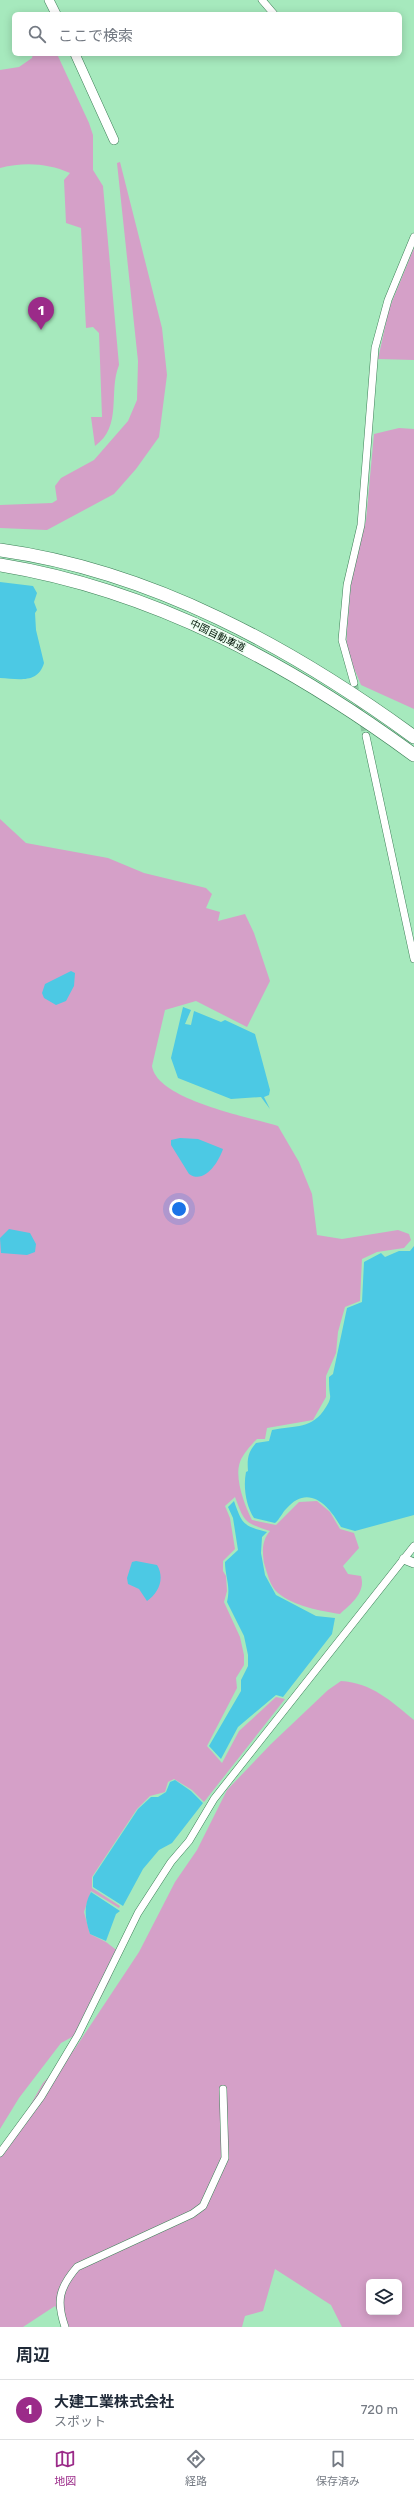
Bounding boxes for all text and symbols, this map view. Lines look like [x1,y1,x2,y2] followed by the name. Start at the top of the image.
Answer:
[12,12,402,56] search box
[26,23,48,45] icon: search
[58,27,133,45] text: ここで検索
[28,297,54,330] pin: 1
[188,617,247,654] street label: 中国自動車道
[169,1199,189,1219] your location
[366,2279,402,2315] map controls
[366,2279,402,2315] button: layers
[16,2345,50,2365] text: 周辺
[54,2393,174,2411] text: 大建工業株式会社
[26,2402,32,2417] text: 1
[361,2402,398,2417] text: 720 m
[54,2414,106,2429] text: スポット
[54,2448,76,2488] tab: 地図
[185,2448,207,2488] tab: 経路
[316,2448,360,2488] tab: 保存済み

